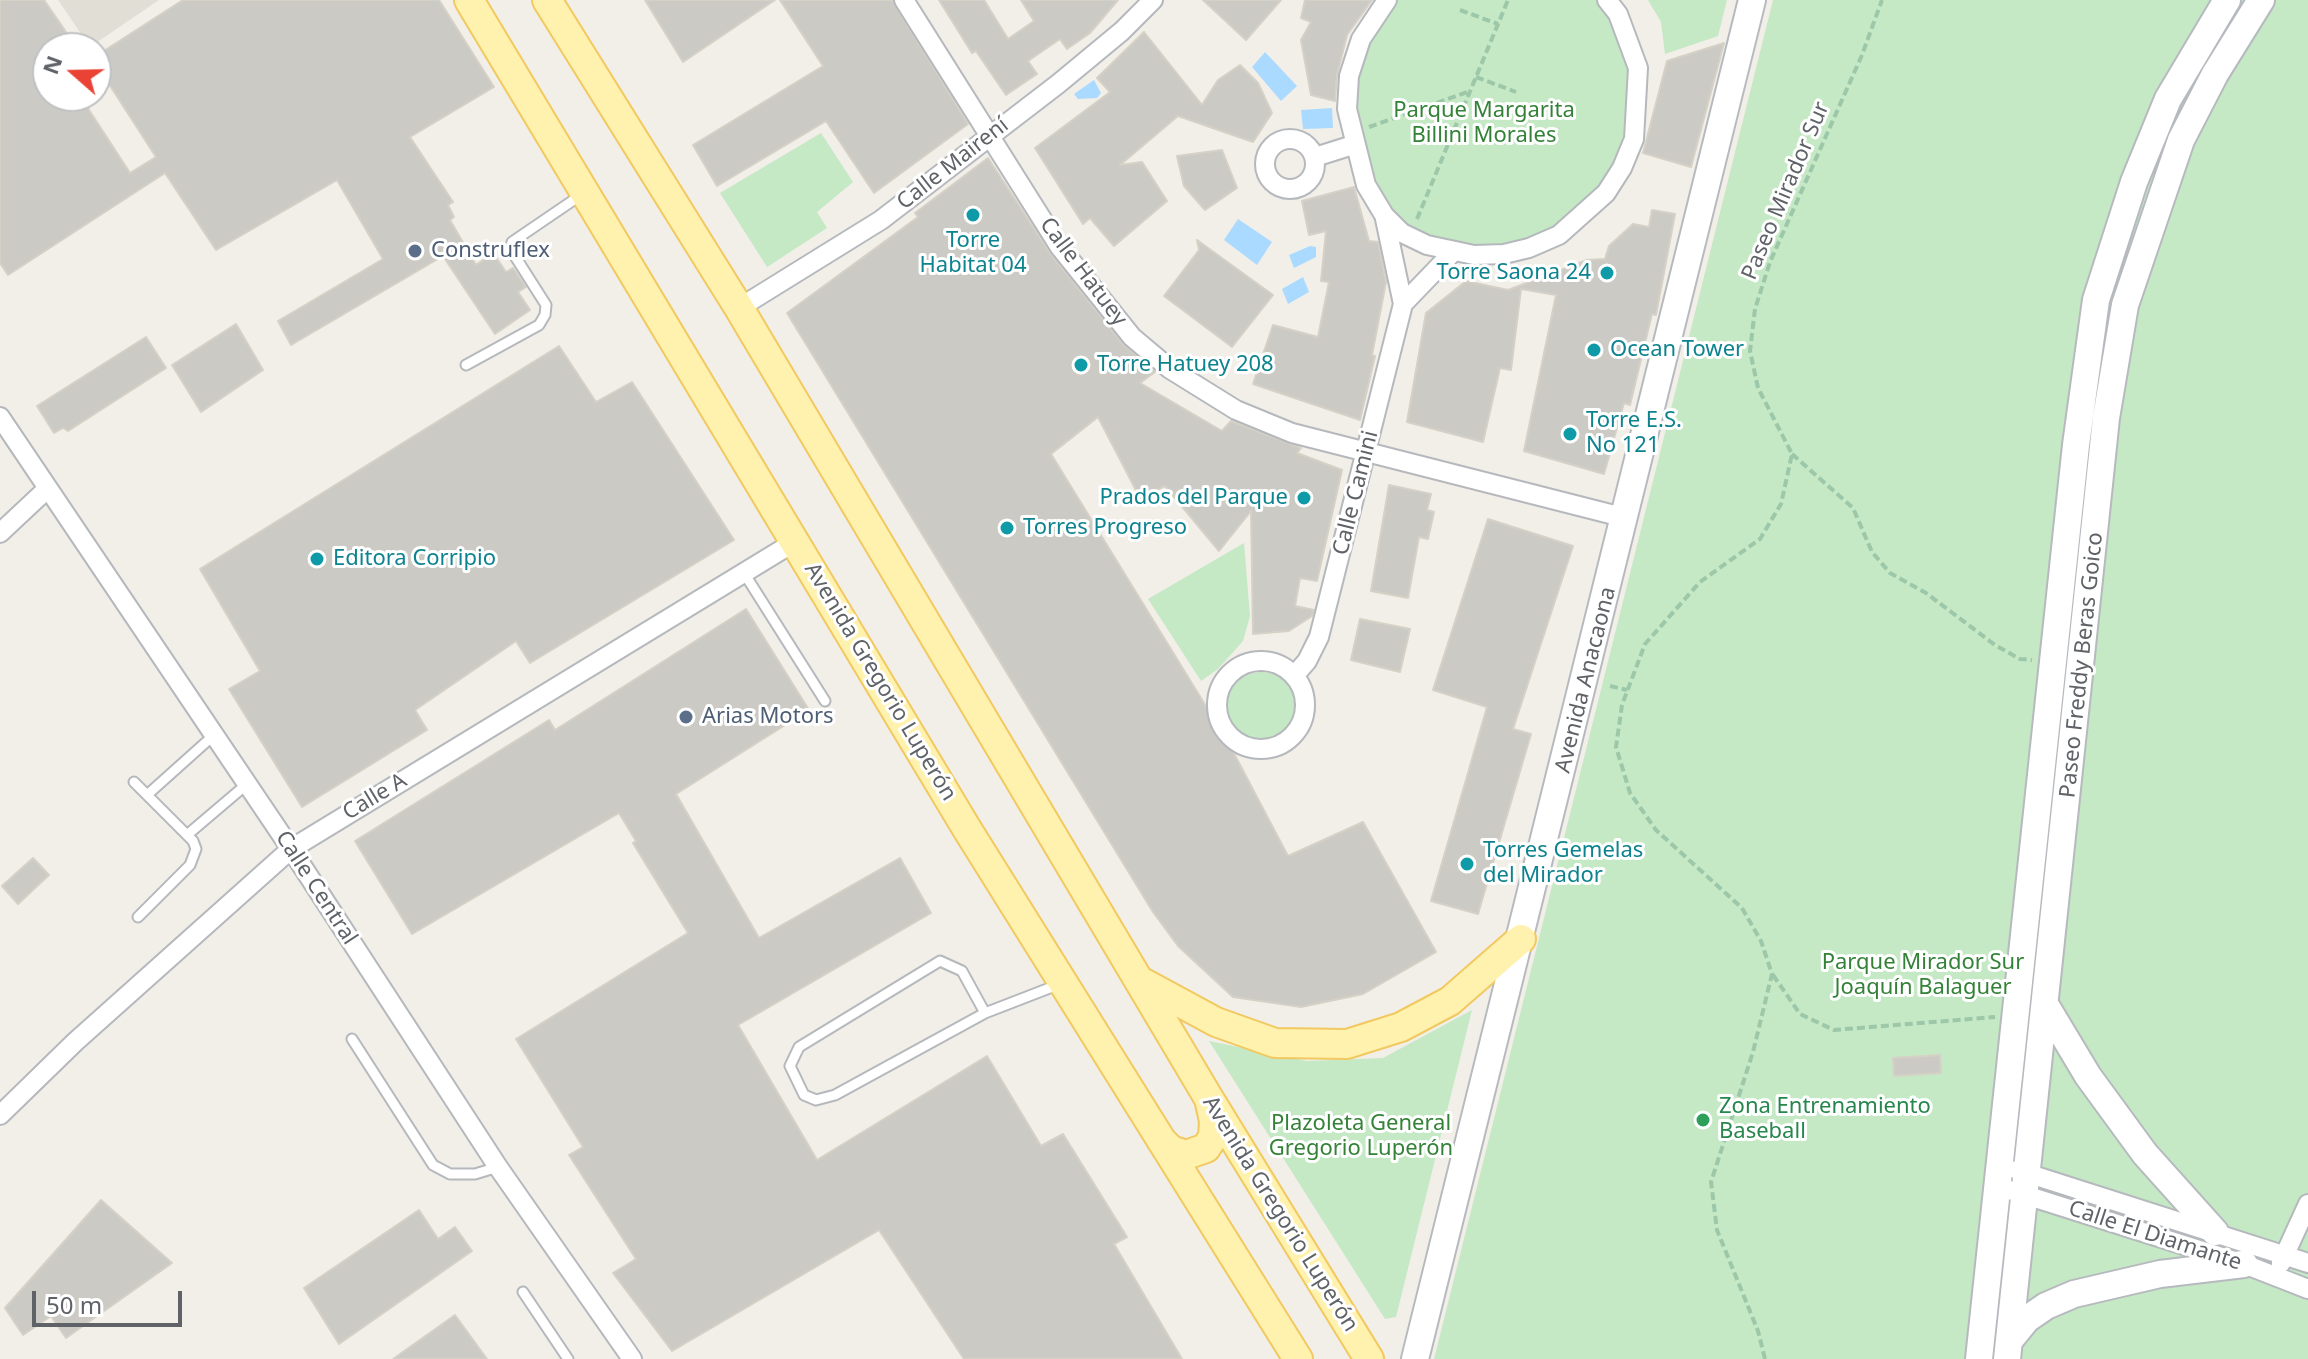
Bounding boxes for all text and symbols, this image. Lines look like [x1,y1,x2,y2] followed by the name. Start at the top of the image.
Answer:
[32,32,112,112] north arrow
[34,51,68,78] text: N
[1393,98,1575,150] park label: Parque Margarita Billini Morales
[1737,98,1835,284] street label: Paseo Mirador Sur
[892,112,1014,216] street label: Calle Mairení
[964,206,982,224] marker: Torre Habitat 04
[1034,213,1132,331] street label: Calle Hatuey
[920,228,1026,280] place label: Torre Habitat 04
[431,238,550,264] place label: Construflex
[406,242,424,260] marker: Construflex
[1437,260,1591,286] place label: Torre Saona 24
[1598,264,1616,282] marker: Torre Saona 24
[1610,337,1744,363] place label: Ocean Tower
[1585,341,1603,359] marker: Ocean Tower
[1097,352,1274,378] place label: Torre Hatuey 208
[1072,356,1090,374] marker: Torre Hatuey 208
[1586,408,1682,460] place label: Torre E.S. No 121
[1561,425,1579,443] marker: Torre E.S. No 121
[1328,428,1384,558] street label: Calle Camini
[1099,485,1288,511] place label: Prados del Parque
[1295,489,1313,507] marker: Prados del Parque
[1023,515,1187,541] place label: Torres Progreso
[998,519,1016,537] marker: Torres Progreso
[2055,531,2109,799] street label: Paseo Freddy Beras Goico
[333,546,496,572] place label: Editora Corripio
[308,550,326,568] marker: Editora Corripio
[798,558,962,806] street label: Avenida Gregorio Luperón
[1550,584,1622,776] street label: Avenida Anacaona
[702,704,834,730] place label: Arias Motors
[677,708,695,726] marker: Arias Motors
[338,768,412,826] street label: Calle A
[269,826,363,950] street label: Calle Central
[1483,838,1643,890] place label: Torres Gemelas del Mirador
[1458,855,1476,873] marker: Torres Gemelas del Mirador
[1822,950,2024,1002] park label: Parque Mirador Sur Joaquín Balaguer
[1197,1091,1363,1337] street label: Avenida Gregorio Luperón
[1719,1094,1931,1146] place label: Zona Entrenamiento Baseball
[1269,1111,1453,1162] park label: Plazoleta General Gregorio Luperón
[1694,1111,1712,1129] marker: Zona Entrenamiento Baseball
[2065,1196,2245,1276] street label: Calle El Diamante
[36,1275,186,1325] scale bar
[46,1288,102,1321] text: 50 m

